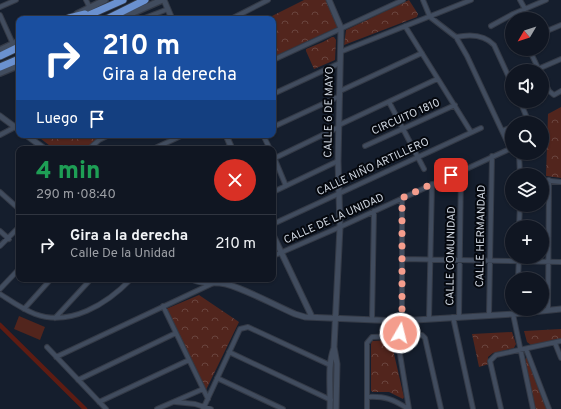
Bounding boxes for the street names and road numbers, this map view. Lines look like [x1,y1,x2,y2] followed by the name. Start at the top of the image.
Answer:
[321,66,337,158] street label: CALLE 6 DE MAYO
[370,96,442,138] street label: CIRCUITO 1810
[315,135,431,199] street label: CALLE NIÑO ARTILLERO
[473,185,489,287] street label: CALLE HERMANDAD
[282,191,386,247] street label: CALLE DE LA UNIDAD
[443,206,459,306] street label: CALLE COMUNIDAD

